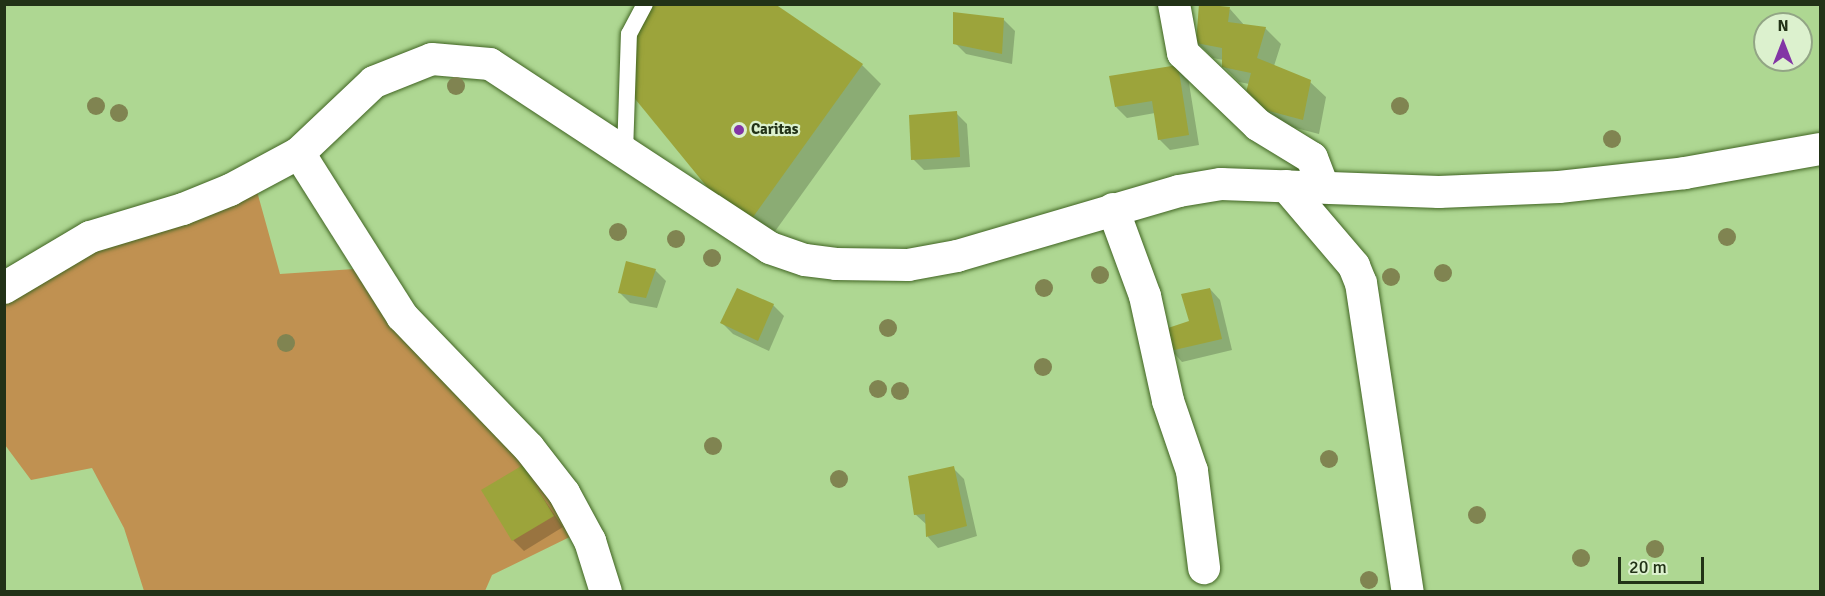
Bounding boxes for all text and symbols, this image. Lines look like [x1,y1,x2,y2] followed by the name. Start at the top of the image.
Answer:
[1753,12,1813,72] north arrow
[1777,16,1789,36] text: N
[751,121,798,139] place label: Caritas
[732,123,746,137] marker: Caritas
[1621,545,1706,583] scale bar
[1629,556,1667,578] text: 20 m

